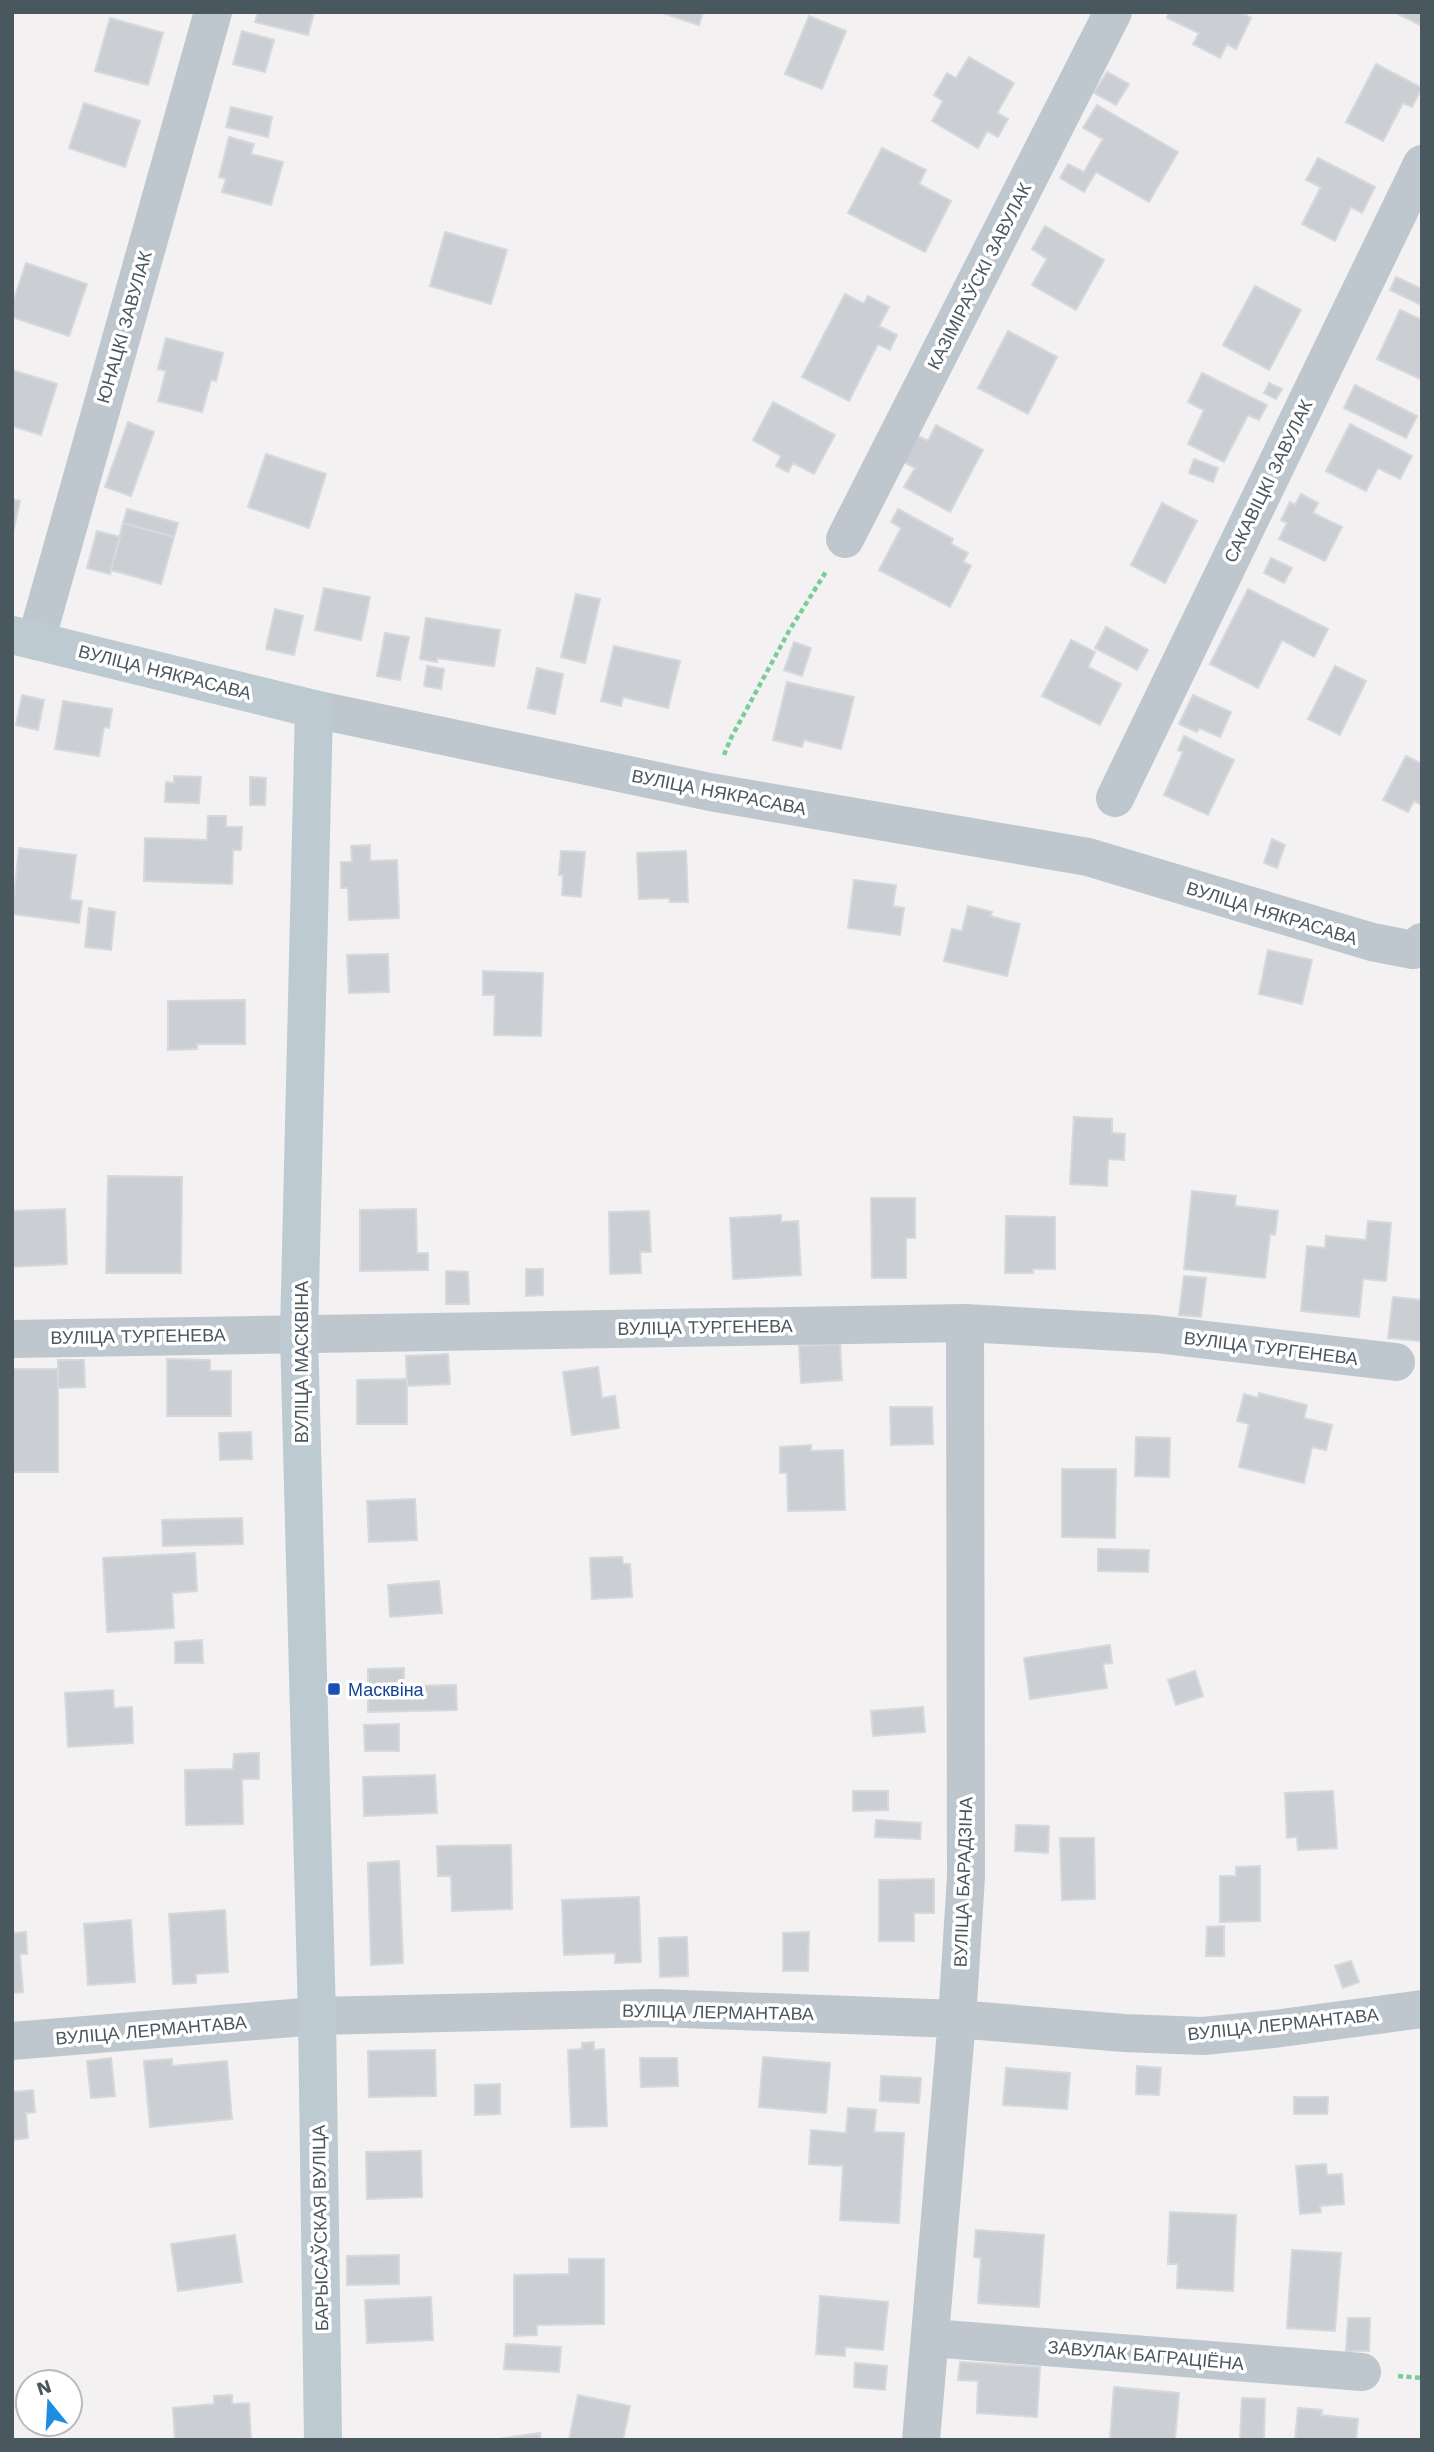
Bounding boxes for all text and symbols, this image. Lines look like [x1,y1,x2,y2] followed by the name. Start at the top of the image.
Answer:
[923,179,1035,373] street label: КАЗІМІРАЎСКІ ЗАВУЛАК
[92,248,156,406] street label: ЮНАЦКІ ЗАВУЛАК
[1219,396,1317,566] street label: САКАВІЦКІ ЗАВУЛАК
[76,640,254,704] street label: ВУЛІЦА НЯКРАСАВА
[630,765,808,819] street label: ВУЛІЦА НЯКРАСАВА
[1184,877,1360,949] street label: ВУЛІЦА НЯКРАСАВА
[291,1281,312,1443] street label: ВУЛІЦА МАСКВІНА
[617,1315,793,1339] street label: ВУЛІЦА ТУРГЕНЕВА
[50,1324,226,1348] street label: ВУЛІЦА ТУРГЕНЕВА
[1183,1327,1359,1369] street label: ВУЛІЦА ТУРГЕНЕВА
[348,1679,425,1700] place label: Масквіна
[326,1681,342,1697] marker: Масквіна
[950,1796,976,1968] street label: ВУЛІЦА БАРАДЗІНА
[622,2000,814,2024] street label: ВУЛІЦА ЛЕРМАНТАВА
[1186,2004,1380,2044] street label: ВУЛІЦА ЛЕРМАНТАВА
[54,2011,248,2049] street label: ВУЛІЦА ЛЕРМАНТАВА
[308,2125,332,2331] street label: БАРЫСАЎСКАЯ ВУЛІЦА
[1047,2336,1245,2374] street label: ЗАВУЛАК БАГРАЦІЁНА
[14,2368,84,2438] north arrow
[34,2374,54,2400] text: N

